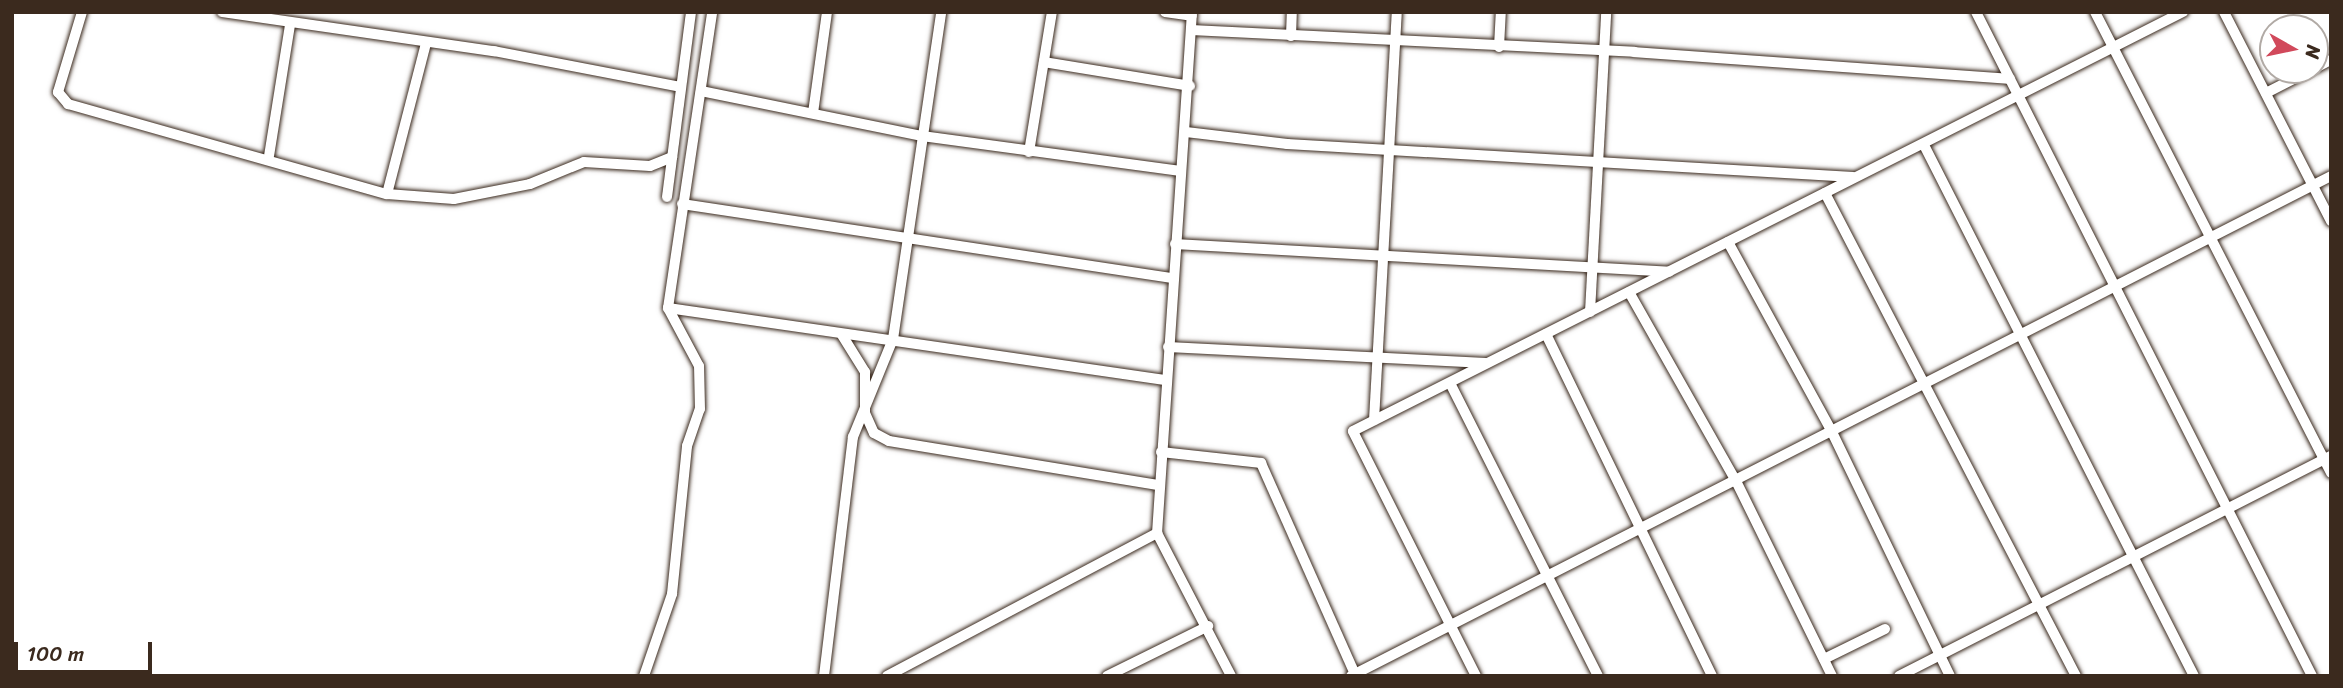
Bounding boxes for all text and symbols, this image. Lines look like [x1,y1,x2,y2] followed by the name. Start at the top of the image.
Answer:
[2259,14,2329,84] north arrow
[2296,43,2331,61] text: N
[18,628,156,672] scale bar
[27,635,84,673] text: 100 m

